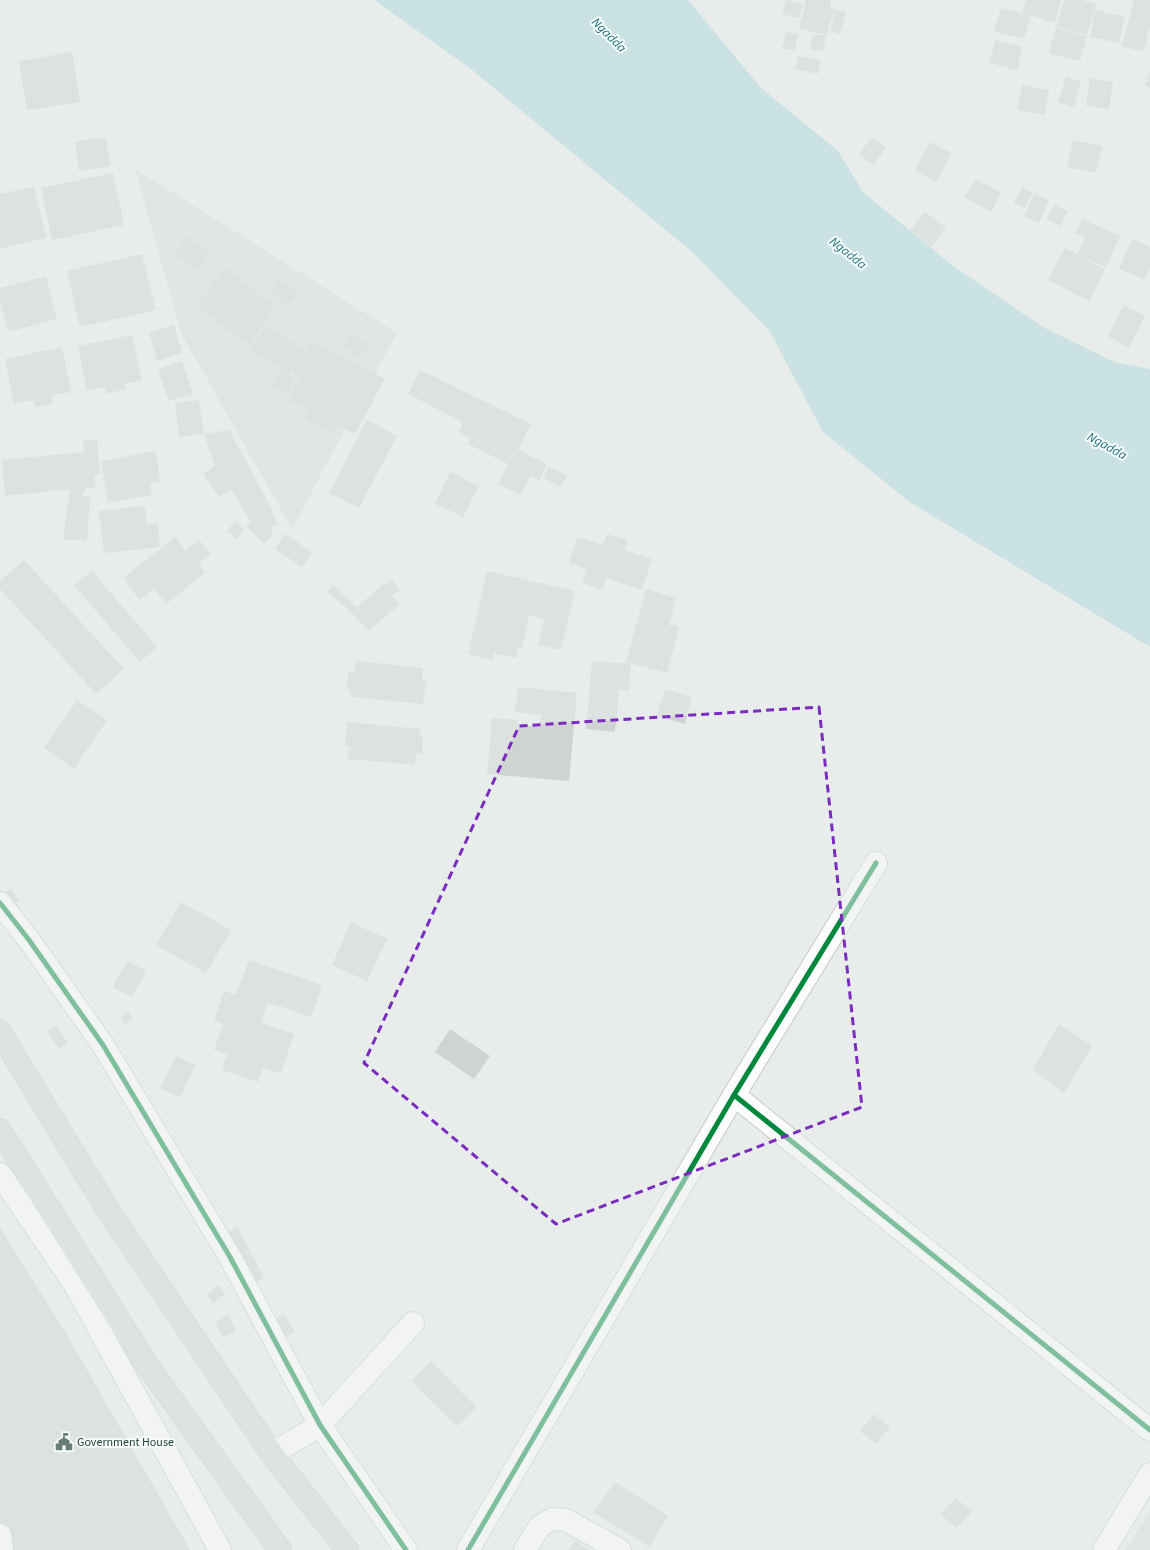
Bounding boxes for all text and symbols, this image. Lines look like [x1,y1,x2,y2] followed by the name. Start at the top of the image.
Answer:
[588,14,631,57] water label: Ngadda
[826,233,870,273] water label: Ngadda
[1084,428,1130,464] water label: Ngadda
[54,1432,74,1452] public building icon: Government House
[77,1434,174,1451] place label: Government House

